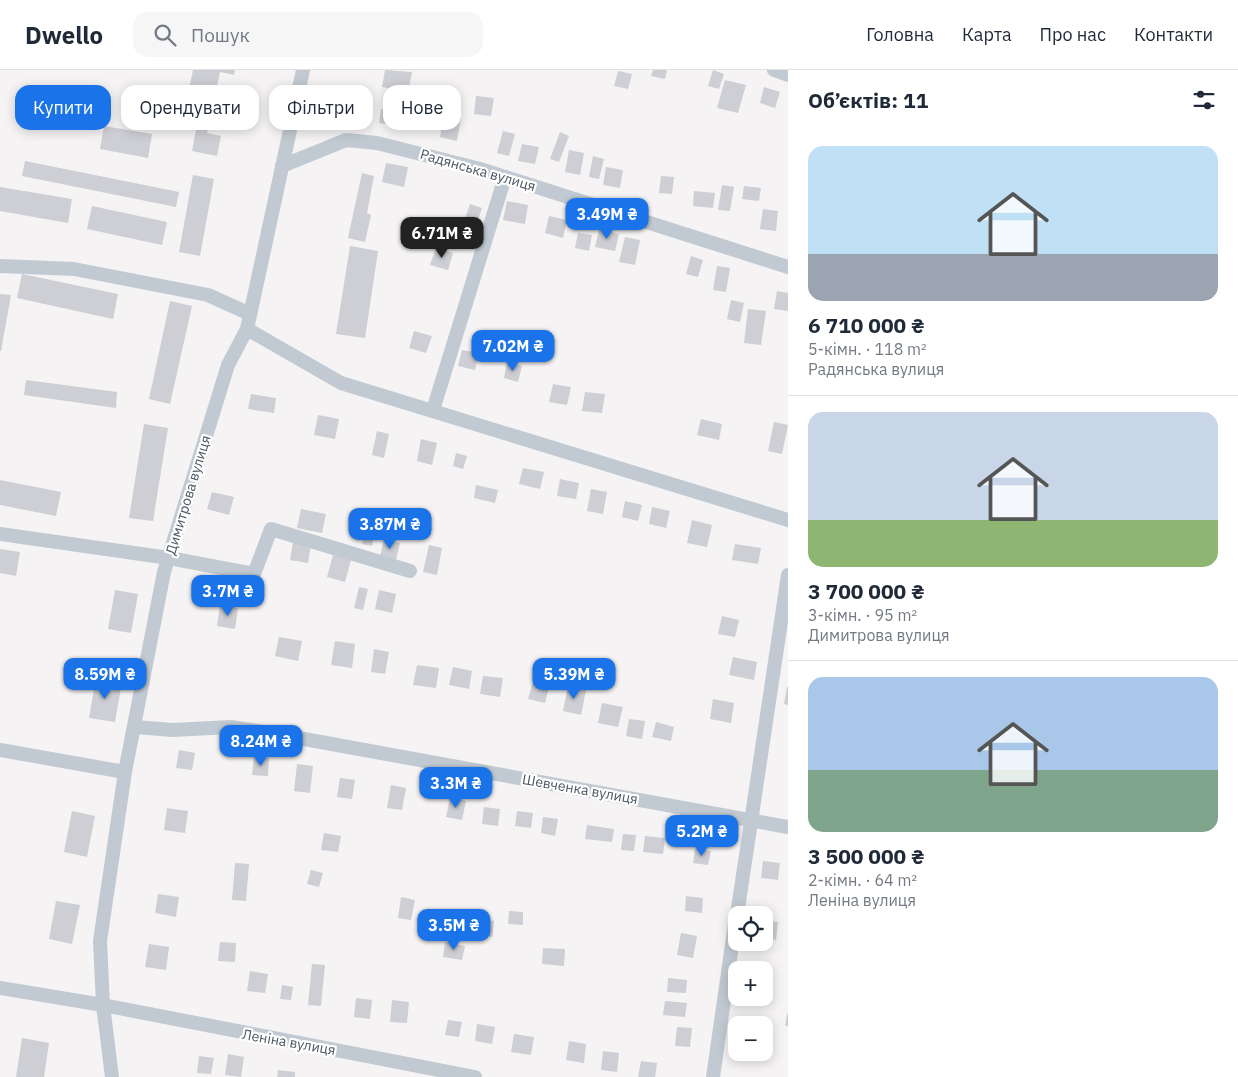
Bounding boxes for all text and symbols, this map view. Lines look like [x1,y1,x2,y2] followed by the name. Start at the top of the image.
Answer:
[133,12,483,57] search box
[25,19,103,51] text: Dwello
[151,21,179,49] icon: search
[191,23,250,47] text: Пошук
[866,23,934,46] text: Головна
[962,23,1012,46] text: Карта
[1040,23,1106,46] text: Про нас
[1134,23,1213,46] text: Контакти
[15,85,111,130] chip: Купити
[121,85,259,130] chip: Орендувати
[269,85,373,130] chip: Фільтри
[383,85,461,130] chip: Нове
[808,86,928,114] text: Об’єктів: 11
[1190,86,1218,114] icon: filters
[418,145,538,195] street label: Радянська вулиця
[968,179,1058,269] icon: home
[561,198,653,240] pin: 3.49M ₴
[577,204,637,224] text: 3.49M ₴
[396,216,488,259] pin: 6.71M ₴
[412,223,472,243] text: 6.71M ₴
[808,311,925,339] text: 6 710 000 ₴
[467,330,559,372] pin: 7.02M ₴
[483,336,543,356] text: 7.02M ₴
[808,339,927,359] text: 5-кімн. · 118 m²
[808,359,944,379] text: Радянська вулиця
[161,433,215,557] street label: Димитрова вулиця
[968,444,1058,534] icon: home
[344,508,436,550] pin: 3.87M ₴
[360,514,420,534] text: 3.87M ₴
[187,574,269,617] pin: 3.7M ₴
[808,577,925,605] text: 3 700 000 ₴
[202,581,254,601] text: 3.7M ₴
[808,605,917,625] text: 3-кімн. · 95 m²
[808,625,950,645] text: Димитрова вулиця
[59,658,151,700] pin: 8.59M ₴
[528,658,620,700] pin: 5.39M ₴
[75,664,135,684] text: 8.59M ₴
[544,664,604,684] text: 5.39M ₴
[968,709,1058,799] icon: home
[215,724,307,767] pin: 8.24M ₴
[231,731,291,751] text: 8.24M ₴
[415,766,497,809] pin: 3.3M ₴
[521,770,639,808] street label: Шевченка вулиця
[430,773,482,793] text: 3.3M ₴
[661,814,743,857] pin: 5.2M ₴
[676,821,728,841] text: 5.2M ₴
[808,842,925,870] text: 3 500 000 ₴
[808,870,917,890] text: 2-кімн. · 64 m²
[808,890,916,910] text: Леніна вулиця
[728,906,773,1061] map controls
[728,906,773,951] button: locate
[413,908,495,951] pin: 3.5M ₴
[428,915,480,935] text: 3.5M ₴
[728,961,773,1006] button: +
[728,1016,773,1061] button: −
[241,1025,337,1059] street label: Леніна вулиця

